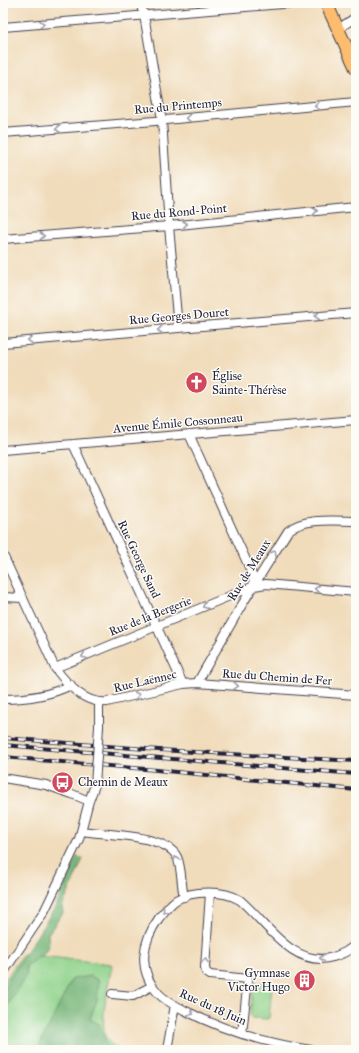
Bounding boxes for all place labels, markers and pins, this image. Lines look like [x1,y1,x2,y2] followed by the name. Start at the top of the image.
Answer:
[212,367,287,397] place label: Église Sainte-Thérèse
[184,370,210,396] church icon: Église Sainte-Thérèse
[50,769,76,795] bus stop icon: Chemin de Meaux
[78,775,169,789] place label: Chemin de Meaux
[227,966,290,995] place label: Gymnase Victor Hugo
[292,967,318,993] building icon: Gymnase Victor Hugo

